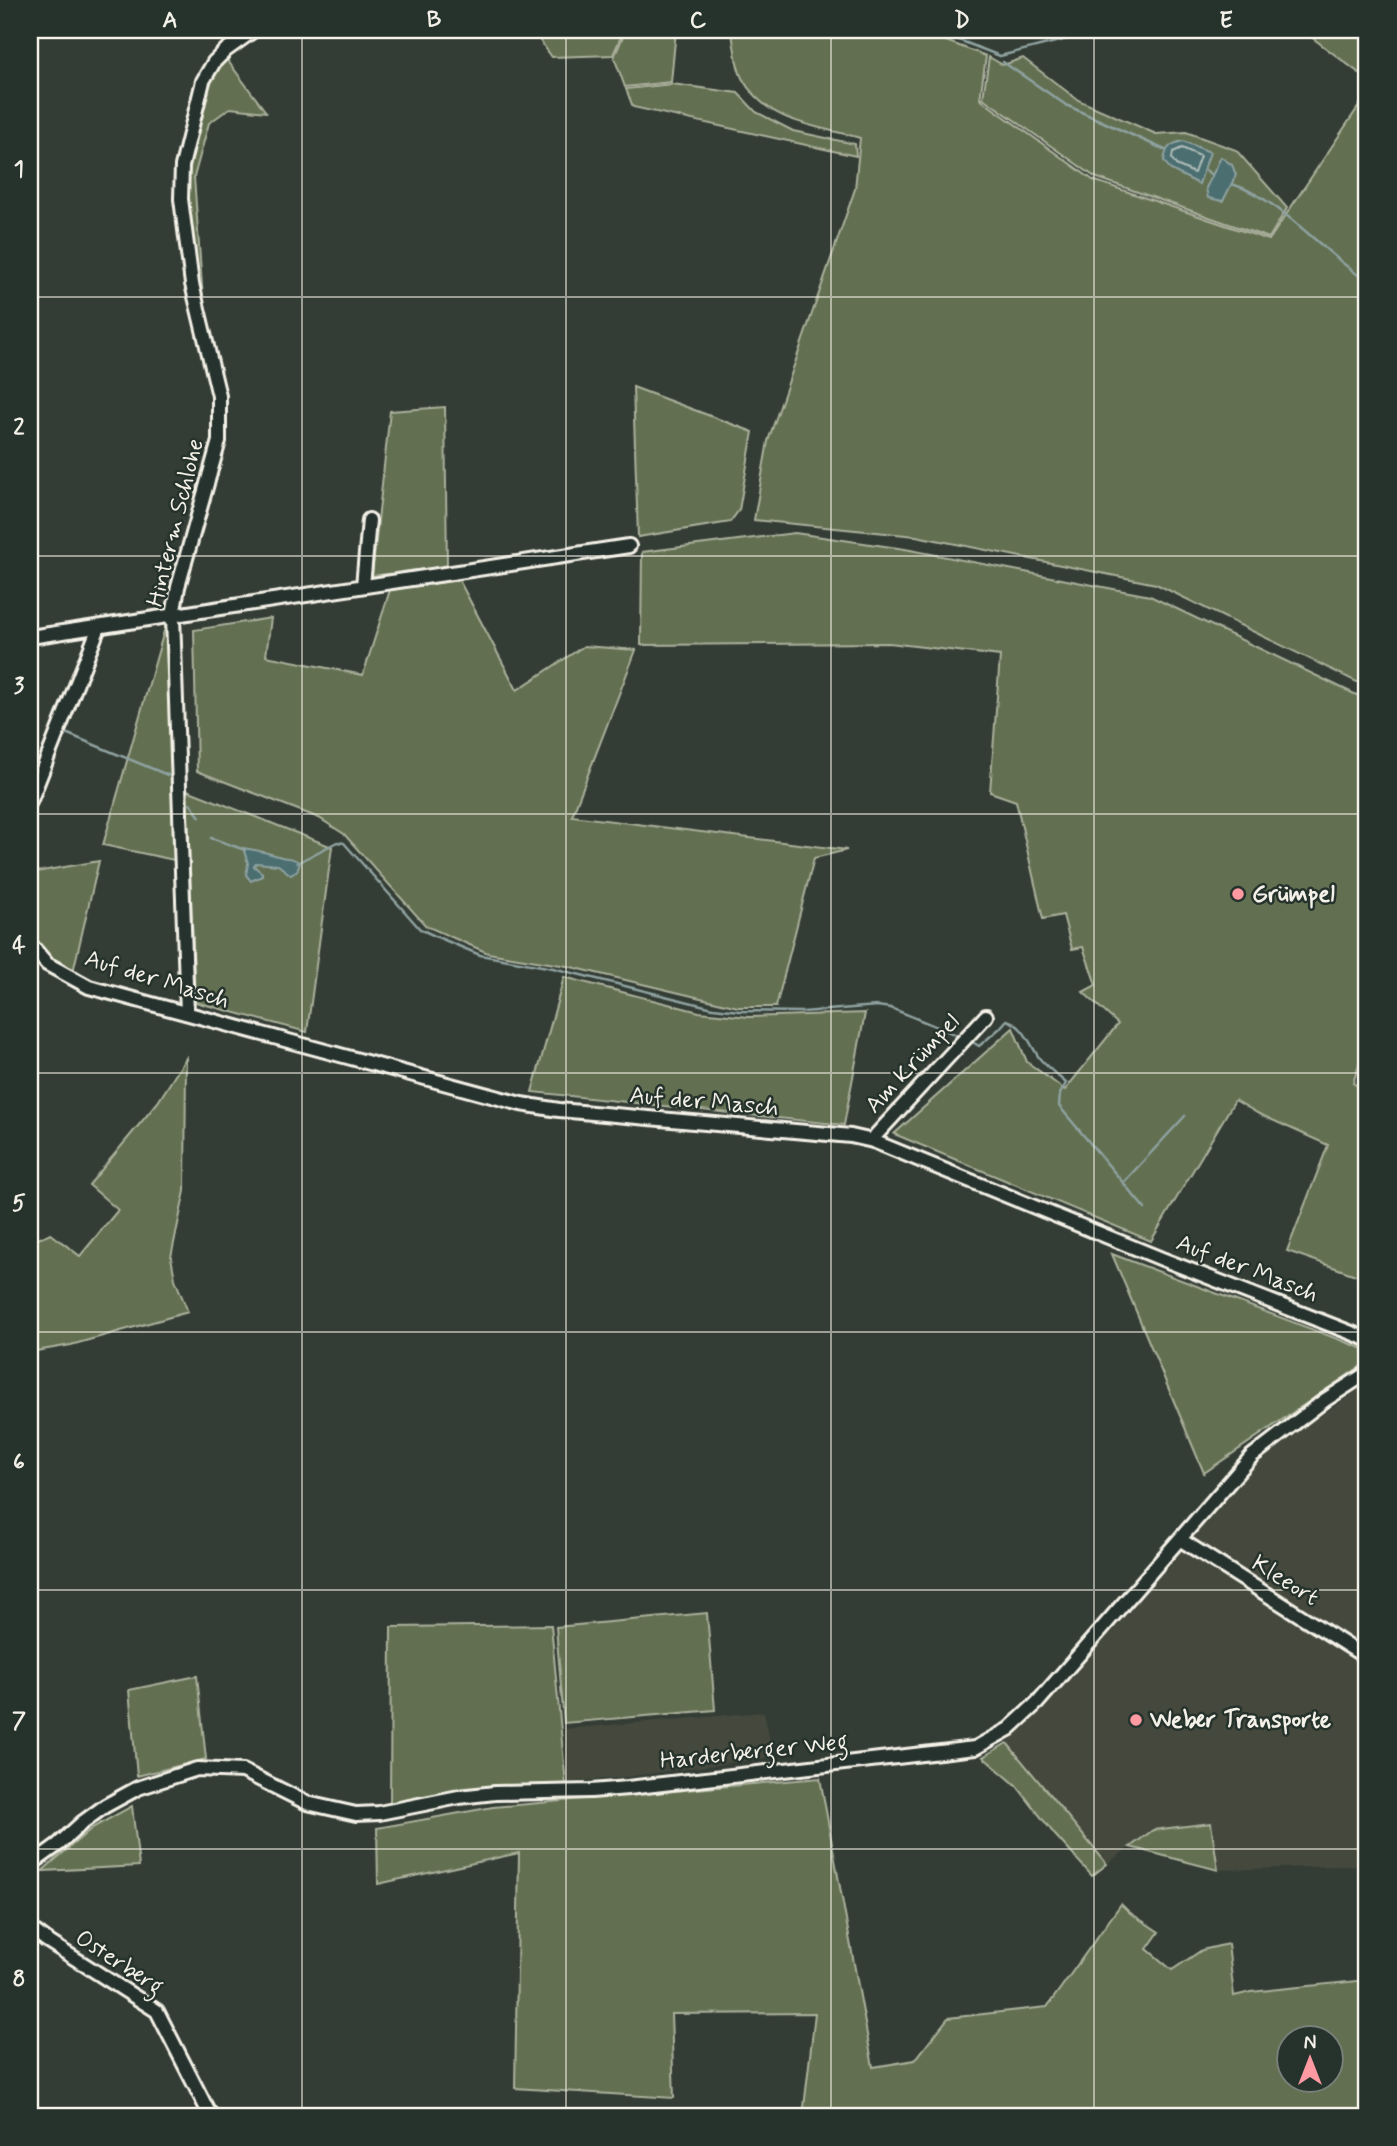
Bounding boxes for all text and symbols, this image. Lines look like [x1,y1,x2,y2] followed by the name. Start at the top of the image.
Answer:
[162,6,178,36] text: A
[427,6,442,36] text: B
[690,6,707,36] text: C
[954,6,970,36] text: D
[1219,6,1233,36] text: E
[14,155,24,185] text: 1
[13,413,25,443] text: 2
[140,436,212,610] street label: Hinterm Schlohe
[14,672,25,702] text: 3
[1252,879,1335,910] place label: Grümpel
[1230,886,1246,902] marker: Grümpel
[12,931,26,961] text: 4
[81,943,233,1017] street label: Auf der Masch
[859,1007,967,1121] street label: Am Krümpel
[628,1080,780,1124] street label: Auf der Masch
[12,1189,26,1219] text: 5
[1172,1228,1322,1310] street label: Auf der Masch
[13,1448,25,1478] text: 6
[1246,1548,1325,1614] street label: Kleeort
[1149,1705,1332,1736] place label: Weber Transporte
[12,1707,26,1737] text: 7
[1128,1712,1144,1728] marker: Weber Transporte
[658,1727,850,1780] street label: Harderberger Weg
[67,1923,169,2006] street label: Osterberg
[13,1965,25,1995] text: 8
[1274,2024,1344,2094] north arrow
[1304,2031,1316,2056] text: N

